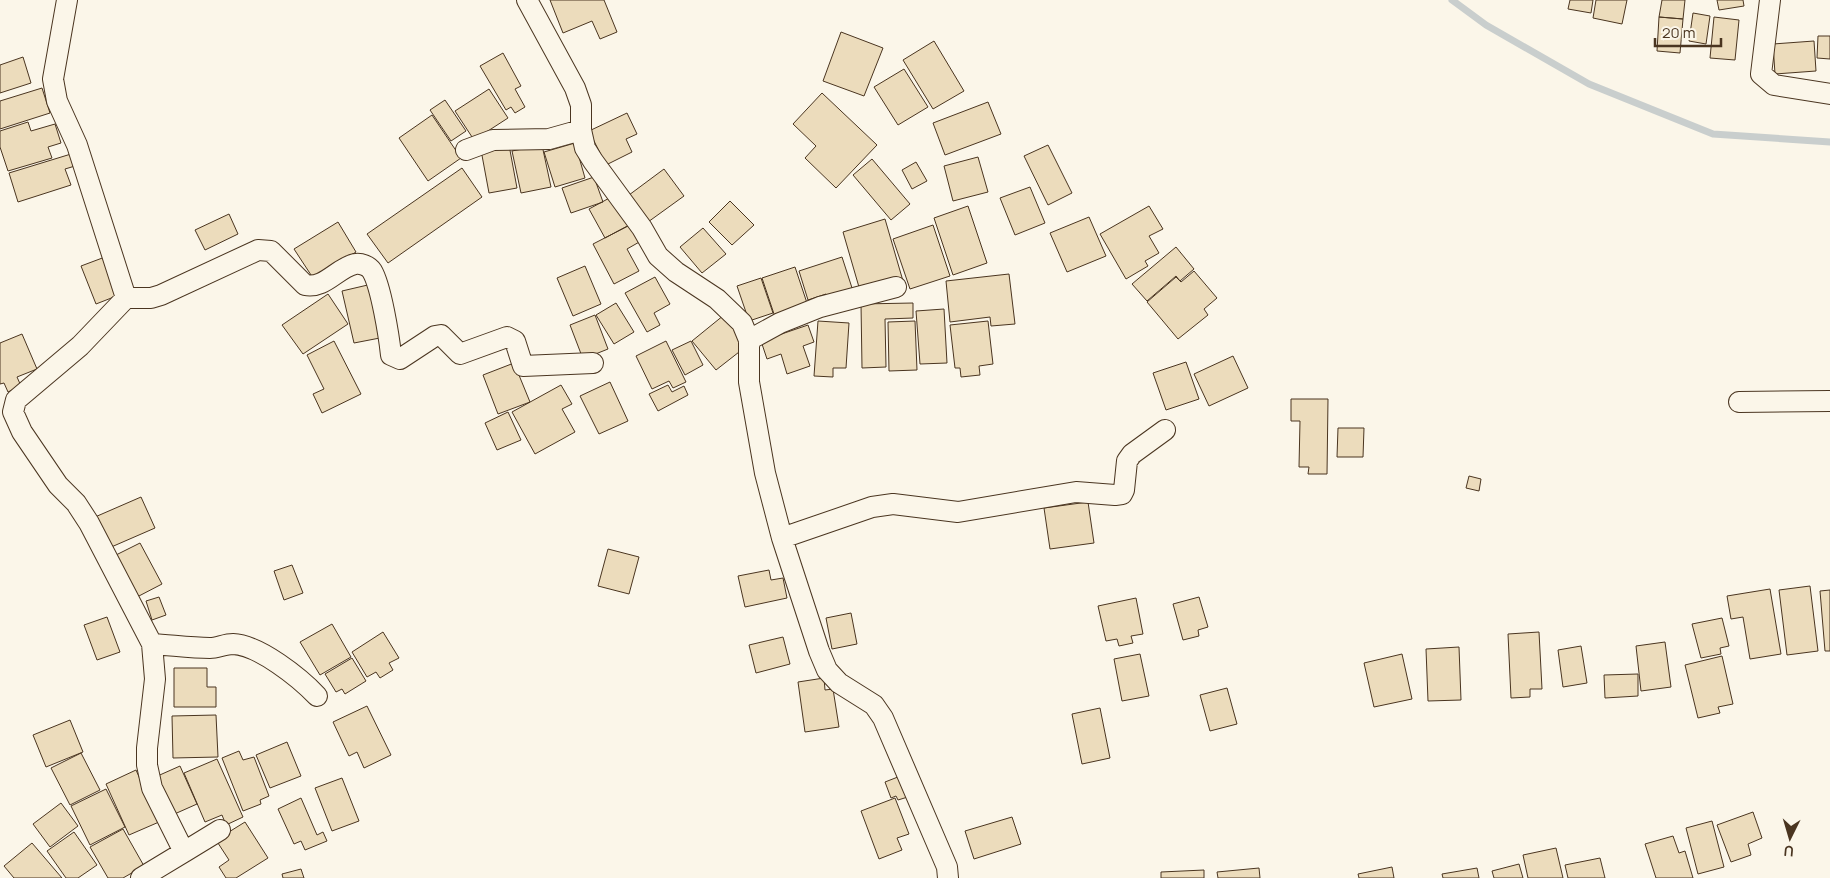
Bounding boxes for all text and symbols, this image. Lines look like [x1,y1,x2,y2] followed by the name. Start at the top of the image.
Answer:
[1655,15,1721,47] scale bar
[1662,22,1695,43] text: 20 m
[1765,813,1815,863] north arrow
[1783,842,1795,861] text: U

